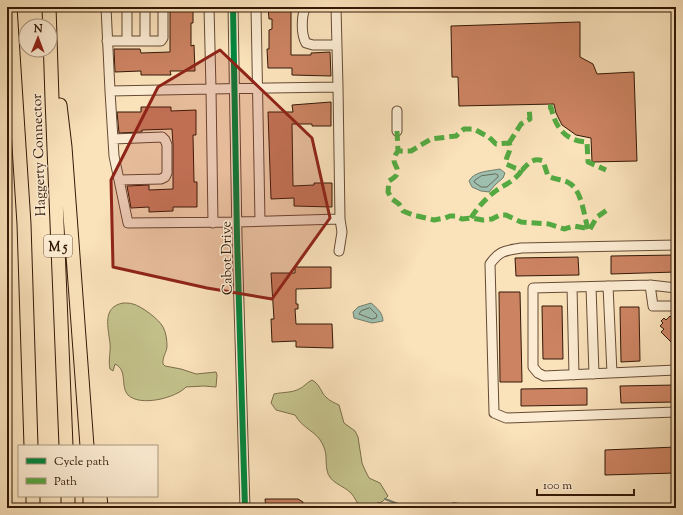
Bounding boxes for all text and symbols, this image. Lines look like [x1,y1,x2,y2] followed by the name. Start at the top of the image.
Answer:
[18,18,58,58] north arrow
[33,21,43,37] text: N
[28,92,52,217] street label: Haggerty Connector
[217,221,239,295] street label: Cabot Drive
[44,235,72,257] road number: M 5
[18,445,158,497] legend
[54,453,109,471] text: Cycle path
[537,471,634,497] scale bar
[54,473,77,491] text: Path
[543,477,572,495] text: 100 m

